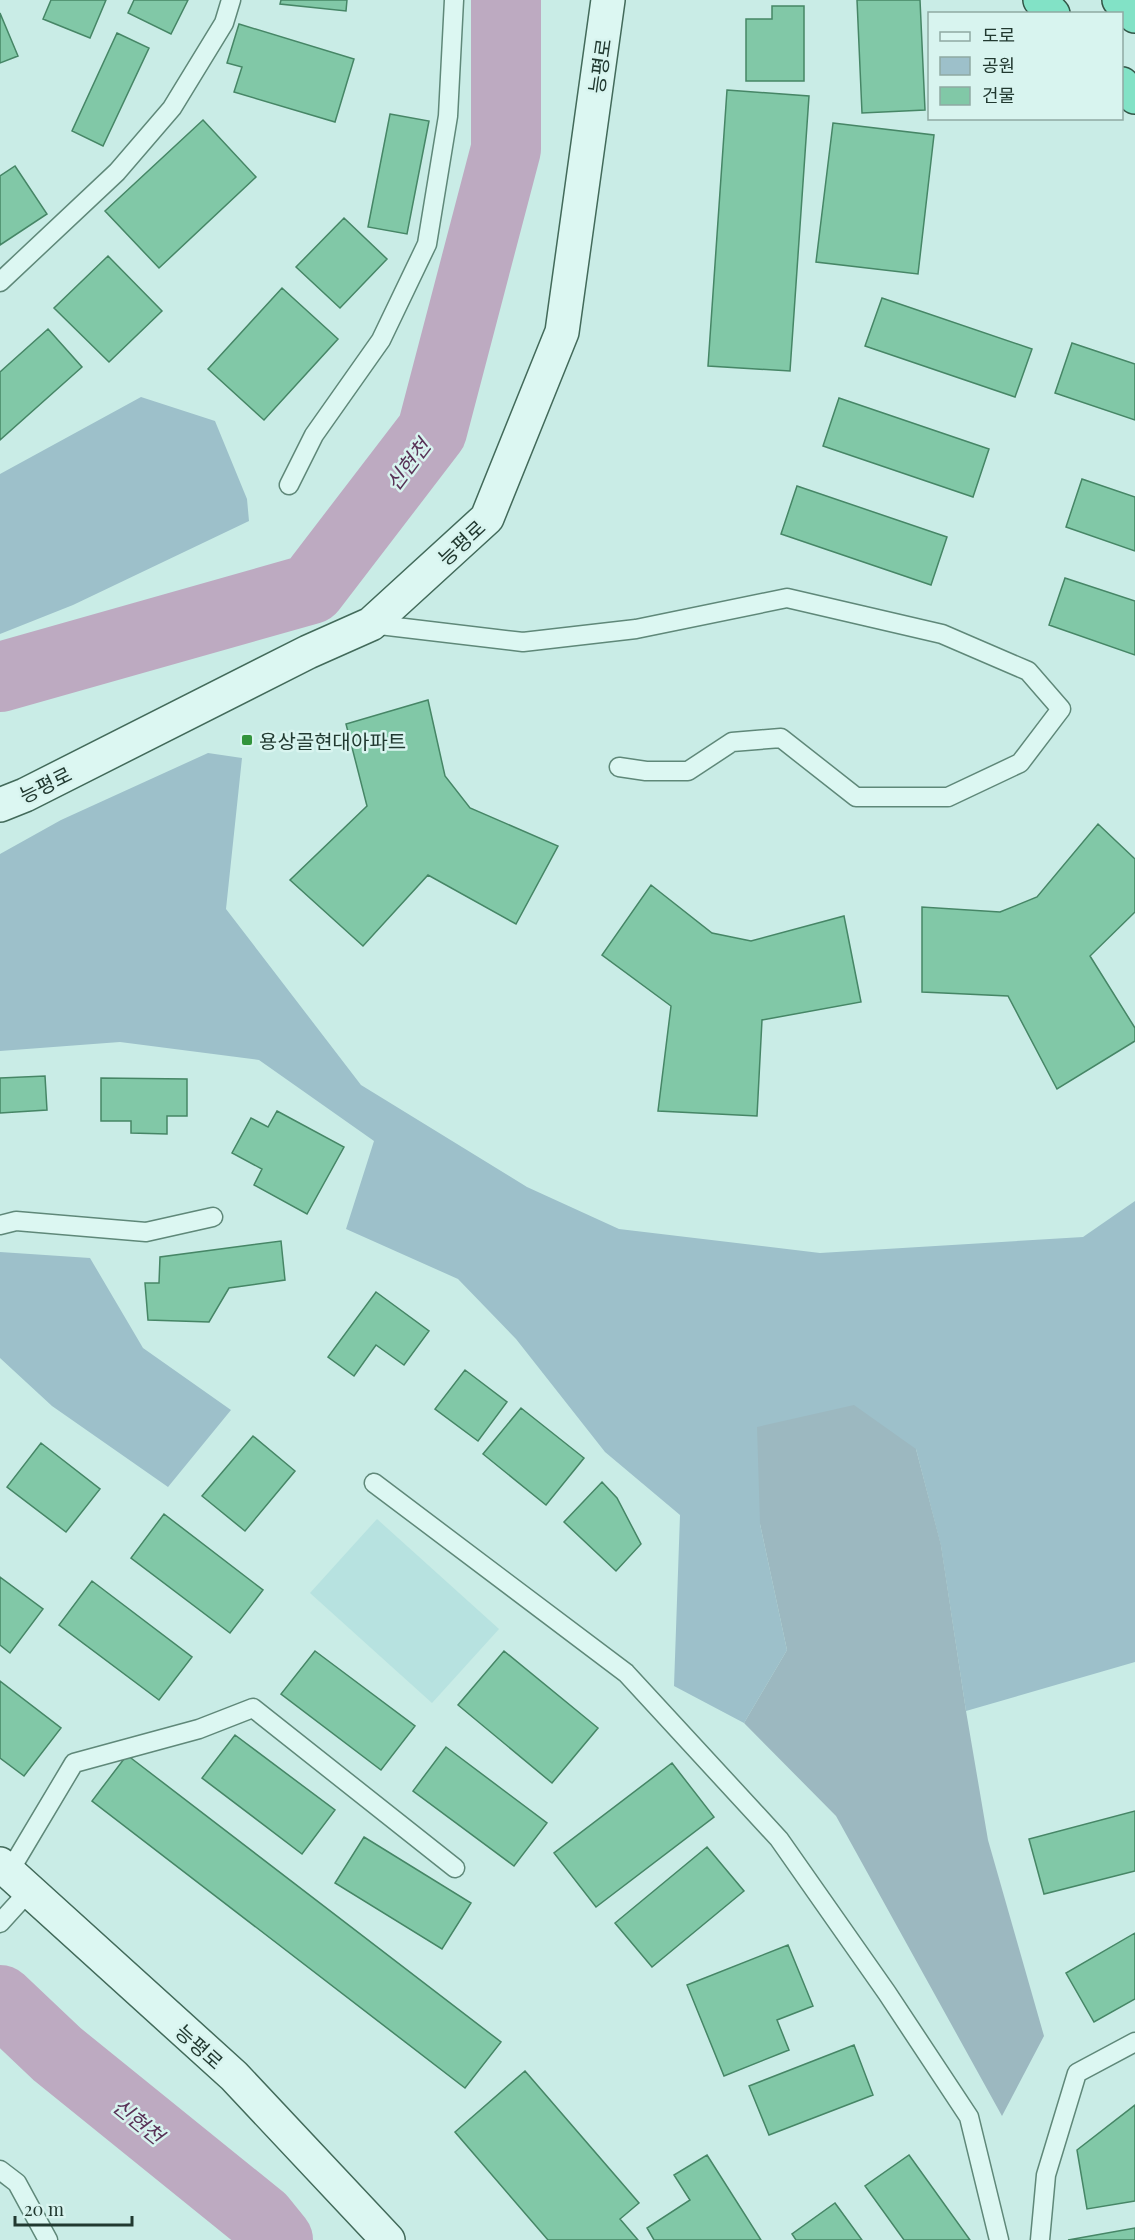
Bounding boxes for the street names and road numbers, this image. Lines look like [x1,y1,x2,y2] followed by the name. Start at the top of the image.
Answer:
[582,37,616,95] street label: 능평로
[432,513,490,571] street label: 능평로
[14,760,76,808] street label: 능평로
[170,2017,230,2075] street label: 능평로

